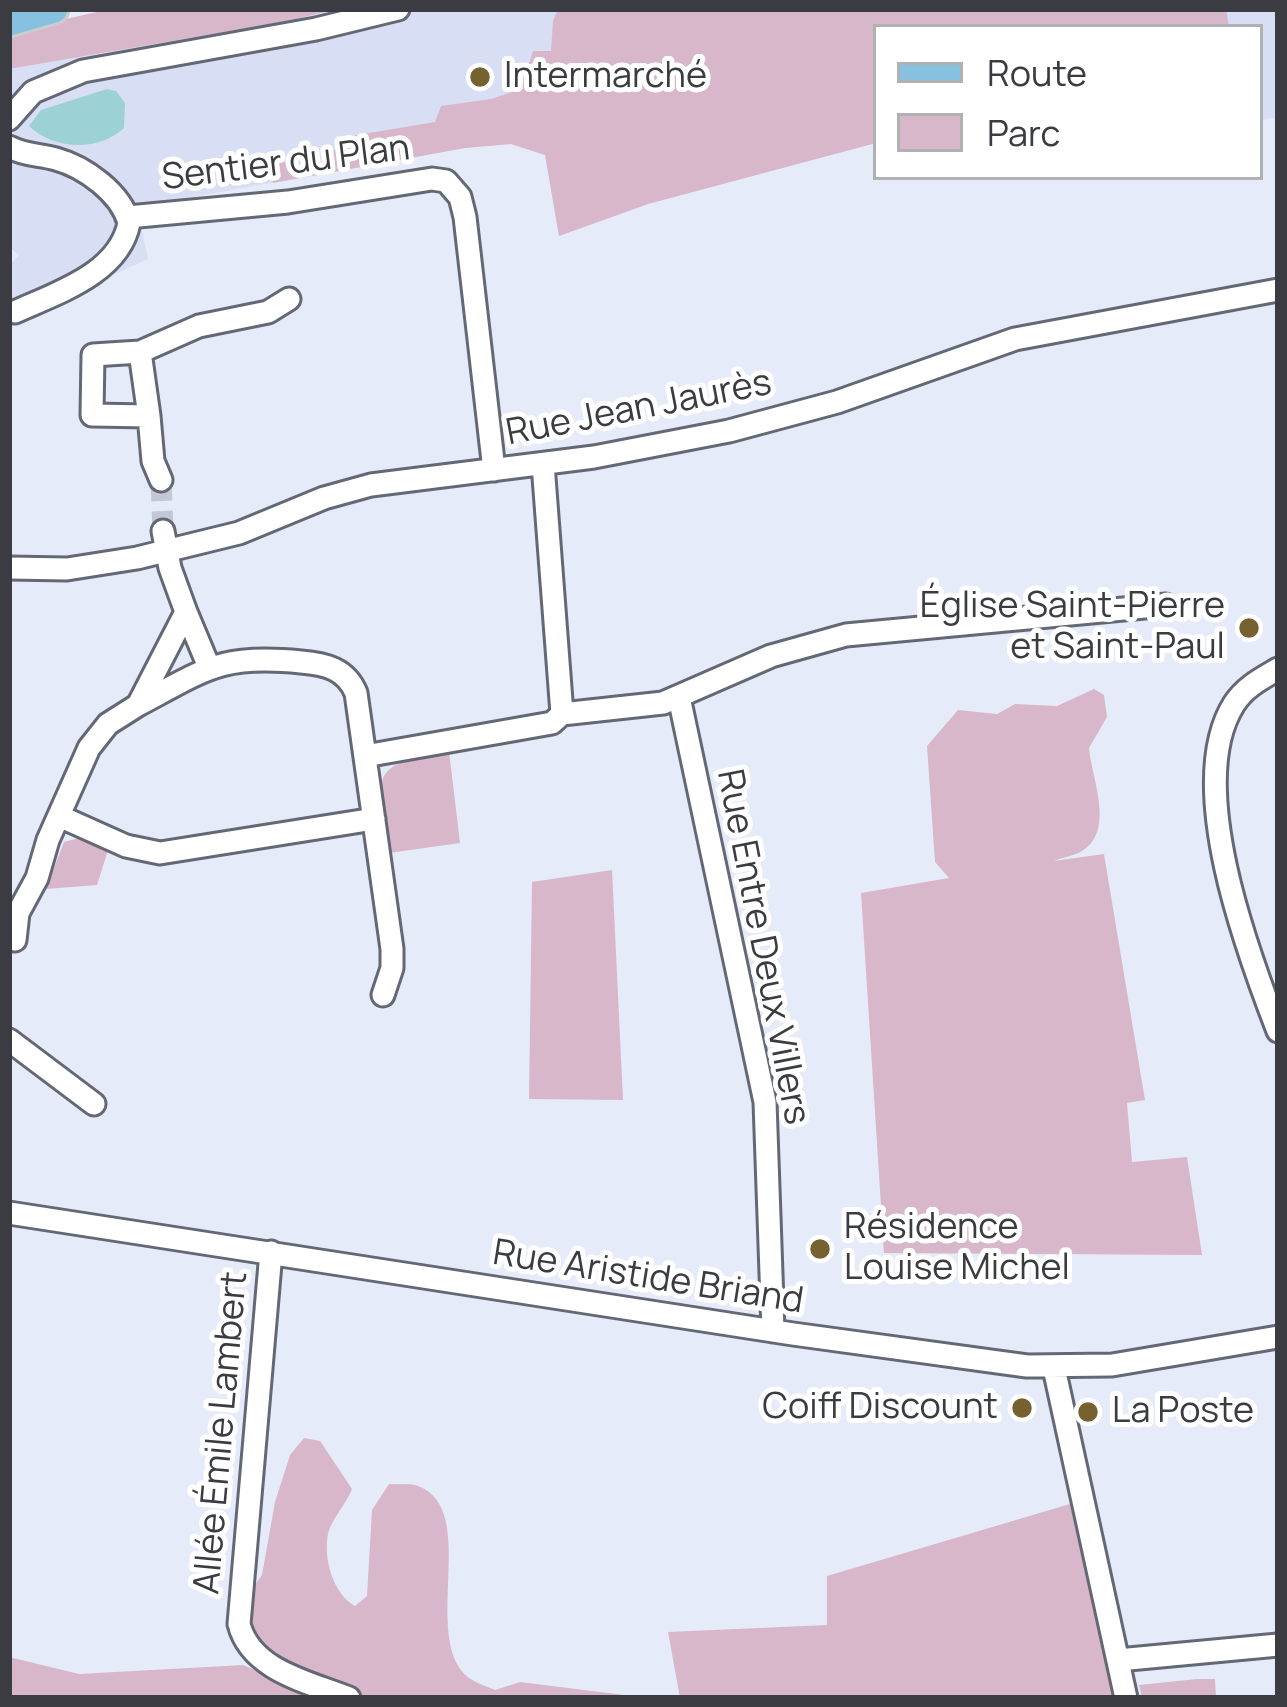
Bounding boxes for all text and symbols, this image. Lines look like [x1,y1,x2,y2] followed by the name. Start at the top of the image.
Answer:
[873,24,1263,180] legend
[987,48,1087,97] text: Route
[504,55,707,99] place label: Intermarché
[467,64,493,90] marker: Intermarché
[987,108,1060,157] text: Parc
[160,127,412,201] street label: Sentier du Plan
[503,362,775,456] street label: Rue Jean Jaurès
[920,585,1225,670] place label: Église Saint-Pierre et Saint-Paul
[1236,615,1262,641] marker: Église Saint-Pierre et Saint-Paul
[706,766,818,1128] street label: Rue Entre Deux Villers
[844,1206,1070,1291] place label: Résidence Louise Michel
[490,1232,806,1324] street label: Rue Aristide Briand
[807,1236,833,1262] marker: Résidence Louise Michel
[186,1270,258,1596] street label: Allée Émile Lambert
[762,1386,998,1430] place label: Coiff Discount
[1112,1390,1254,1434] place label: La Poste
[1009,1395,1035,1421] marker: Coiff Discount
[1075,1399,1101,1425] marker: La Poste

